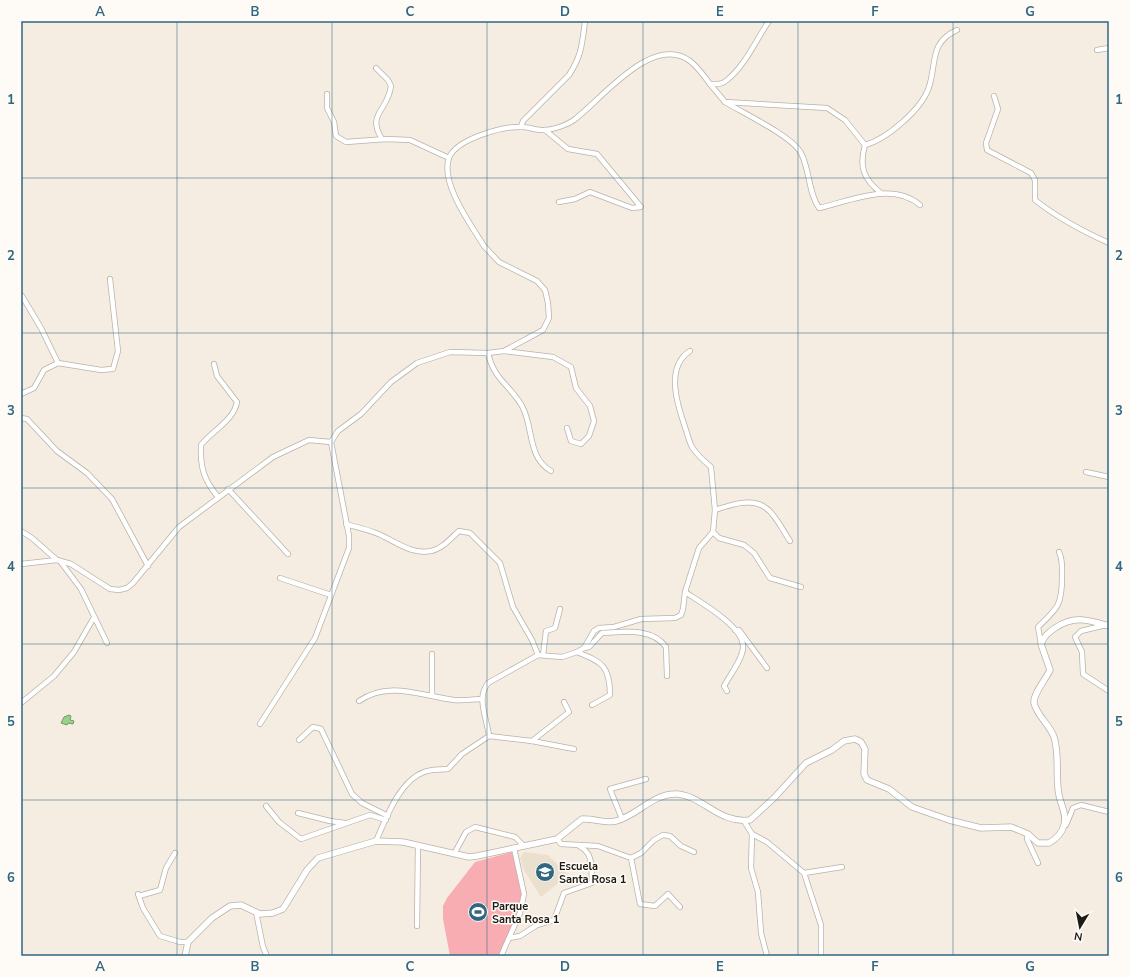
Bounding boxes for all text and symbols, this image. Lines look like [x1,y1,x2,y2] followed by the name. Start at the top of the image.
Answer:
[95,3,105,21] text: A
[251,3,260,21] text: B
[406,3,415,21] text: C
[560,3,570,21] text: D
[716,3,724,21] text: E
[871,3,879,21] text: F
[1025,3,1035,21] text: G
[7,91,15,109] text: 1
[1115,91,1123,109] text: 1
[7,247,15,265] text: 2
[1115,247,1123,265] text: 2
[7,402,15,420] text: 3
[1115,402,1123,420] text: 3
[7,558,15,576] text: 4
[1115,558,1123,576] text: 4
[7,713,15,731] text: 5
[1115,713,1123,731] text: 5
[559,859,626,887] place label: Escuela Santa Rosa 1
[534,861,556,883] school or university icon: Escuela Santa Rosa 1
[7,869,15,887] text: 6
[1115,869,1123,887] text: 6
[492,899,559,927] place label: Parque Santa Rosa 1
[467,901,489,923] sports icon: Parque Santa Rosa 1
[1060,907,1100,947] north arrow
[1073,928,1084,944] text: N
[95,958,105,976] text: A
[251,958,260,976] text: B
[406,958,415,976] text: C
[560,958,570,976] text: D
[716,958,724,976] text: E
[871,958,879,976] text: F
[1025,958,1035,976] text: G

